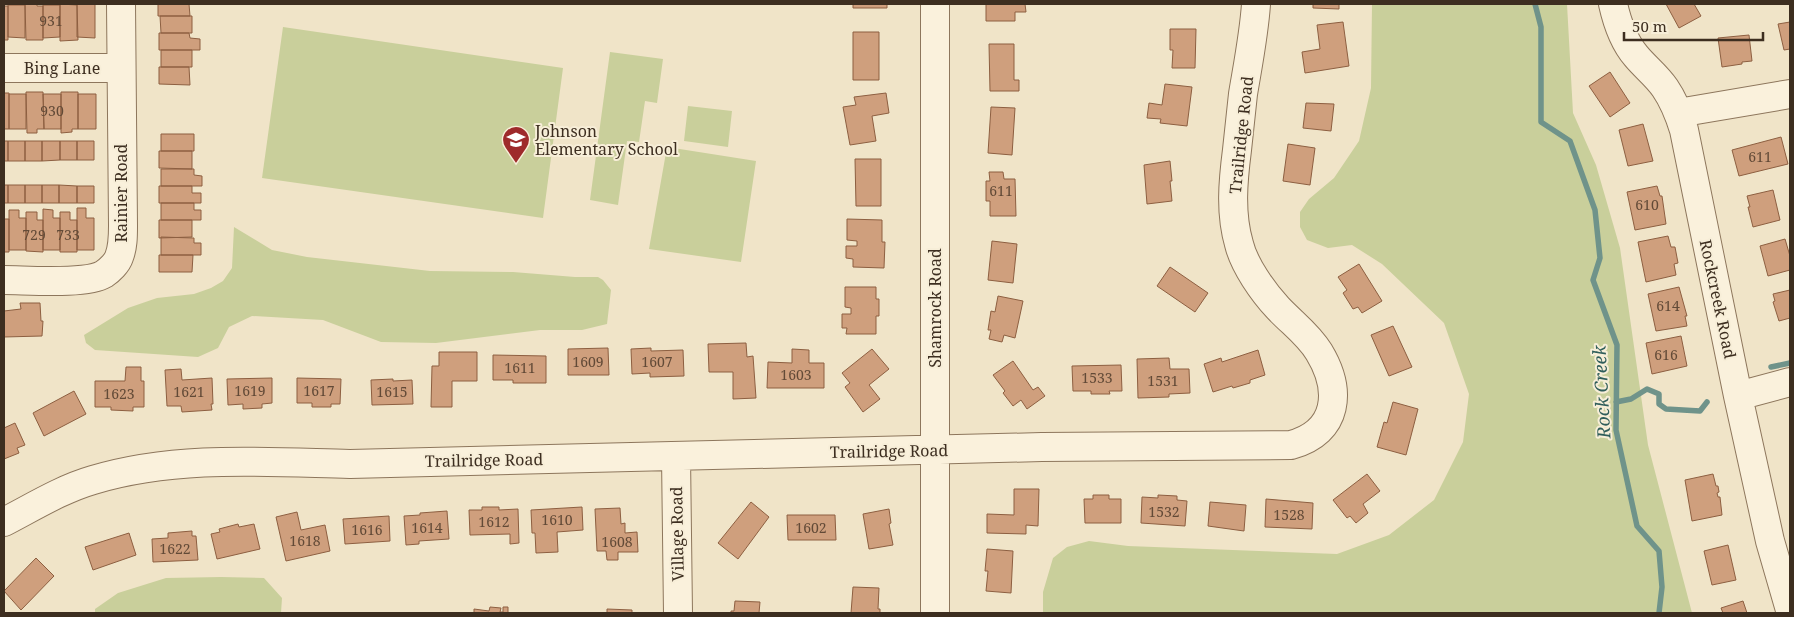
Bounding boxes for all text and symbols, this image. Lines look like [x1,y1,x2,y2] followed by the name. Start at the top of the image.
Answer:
[1624,10,1763,42] scale bar
[39,11,63,30] house number: 931
[1632,16,1667,36] text: 50 m
[24,57,100,79] street label: Bing Lane
[1224,75,1258,195] street label: Trailridge Road
[40,101,64,120] house number: 930
[534,120,678,160] place label: Johnson Elementary School
[501,125,531,164] school or university icon: Johnson Elementary School
[110,143,132,242] street label: Rainier Road
[1748,147,1772,166] house number: 611
[989,181,1013,200] house number: 611
[1635,195,1659,214] house number: 610
[22,225,46,244] house number: 729
[56,225,80,244] house number: 733
[1695,237,1741,361] street label: Rockcreek Road
[924,248,946,368] street label: Shamrock Road
[1656,296,1680,315] house number: 614
[1587,344,1615,440] water label: Rock Creek
[1654,345,1678,364] house number: 616
[572,352,604,371] house number: 1609
[641,352,673,371] house number: 1607
[504,358,536,377] house number: 1611
[780,365,812,384] house number: 1603
[1081,368,1113,387] house number: 1533
[1147,371,1179,390] house number: 1531
[234,381,266,400] house number: 1619
[303,381,335,400] house number: 1617
[173,382,205,401] house number: 1621
[376,382,408,401] house number: 1615
[103,384,135,403] house number: 1623
[830,439,949,463] street label: Trailridge Road
[425,448,544,472] street label: Trailridge Road
[665,486,689,582] street label: Village Road
[1148,502,1180,521] house number: 1532
[1273,505,1305,524] house number: 1528
[541,510,573,529] house number: 1610
[478,512,510,531] house number: 1612
[411,518,443,537] house number: 1614
[795,518,827,537] house number: 1602
[351,520,383,539] house number: 1616
[289,531,321,550] house number: 1618
[601,532,633,551] house number: 1608
[159,539,191,558] house number: 1622

